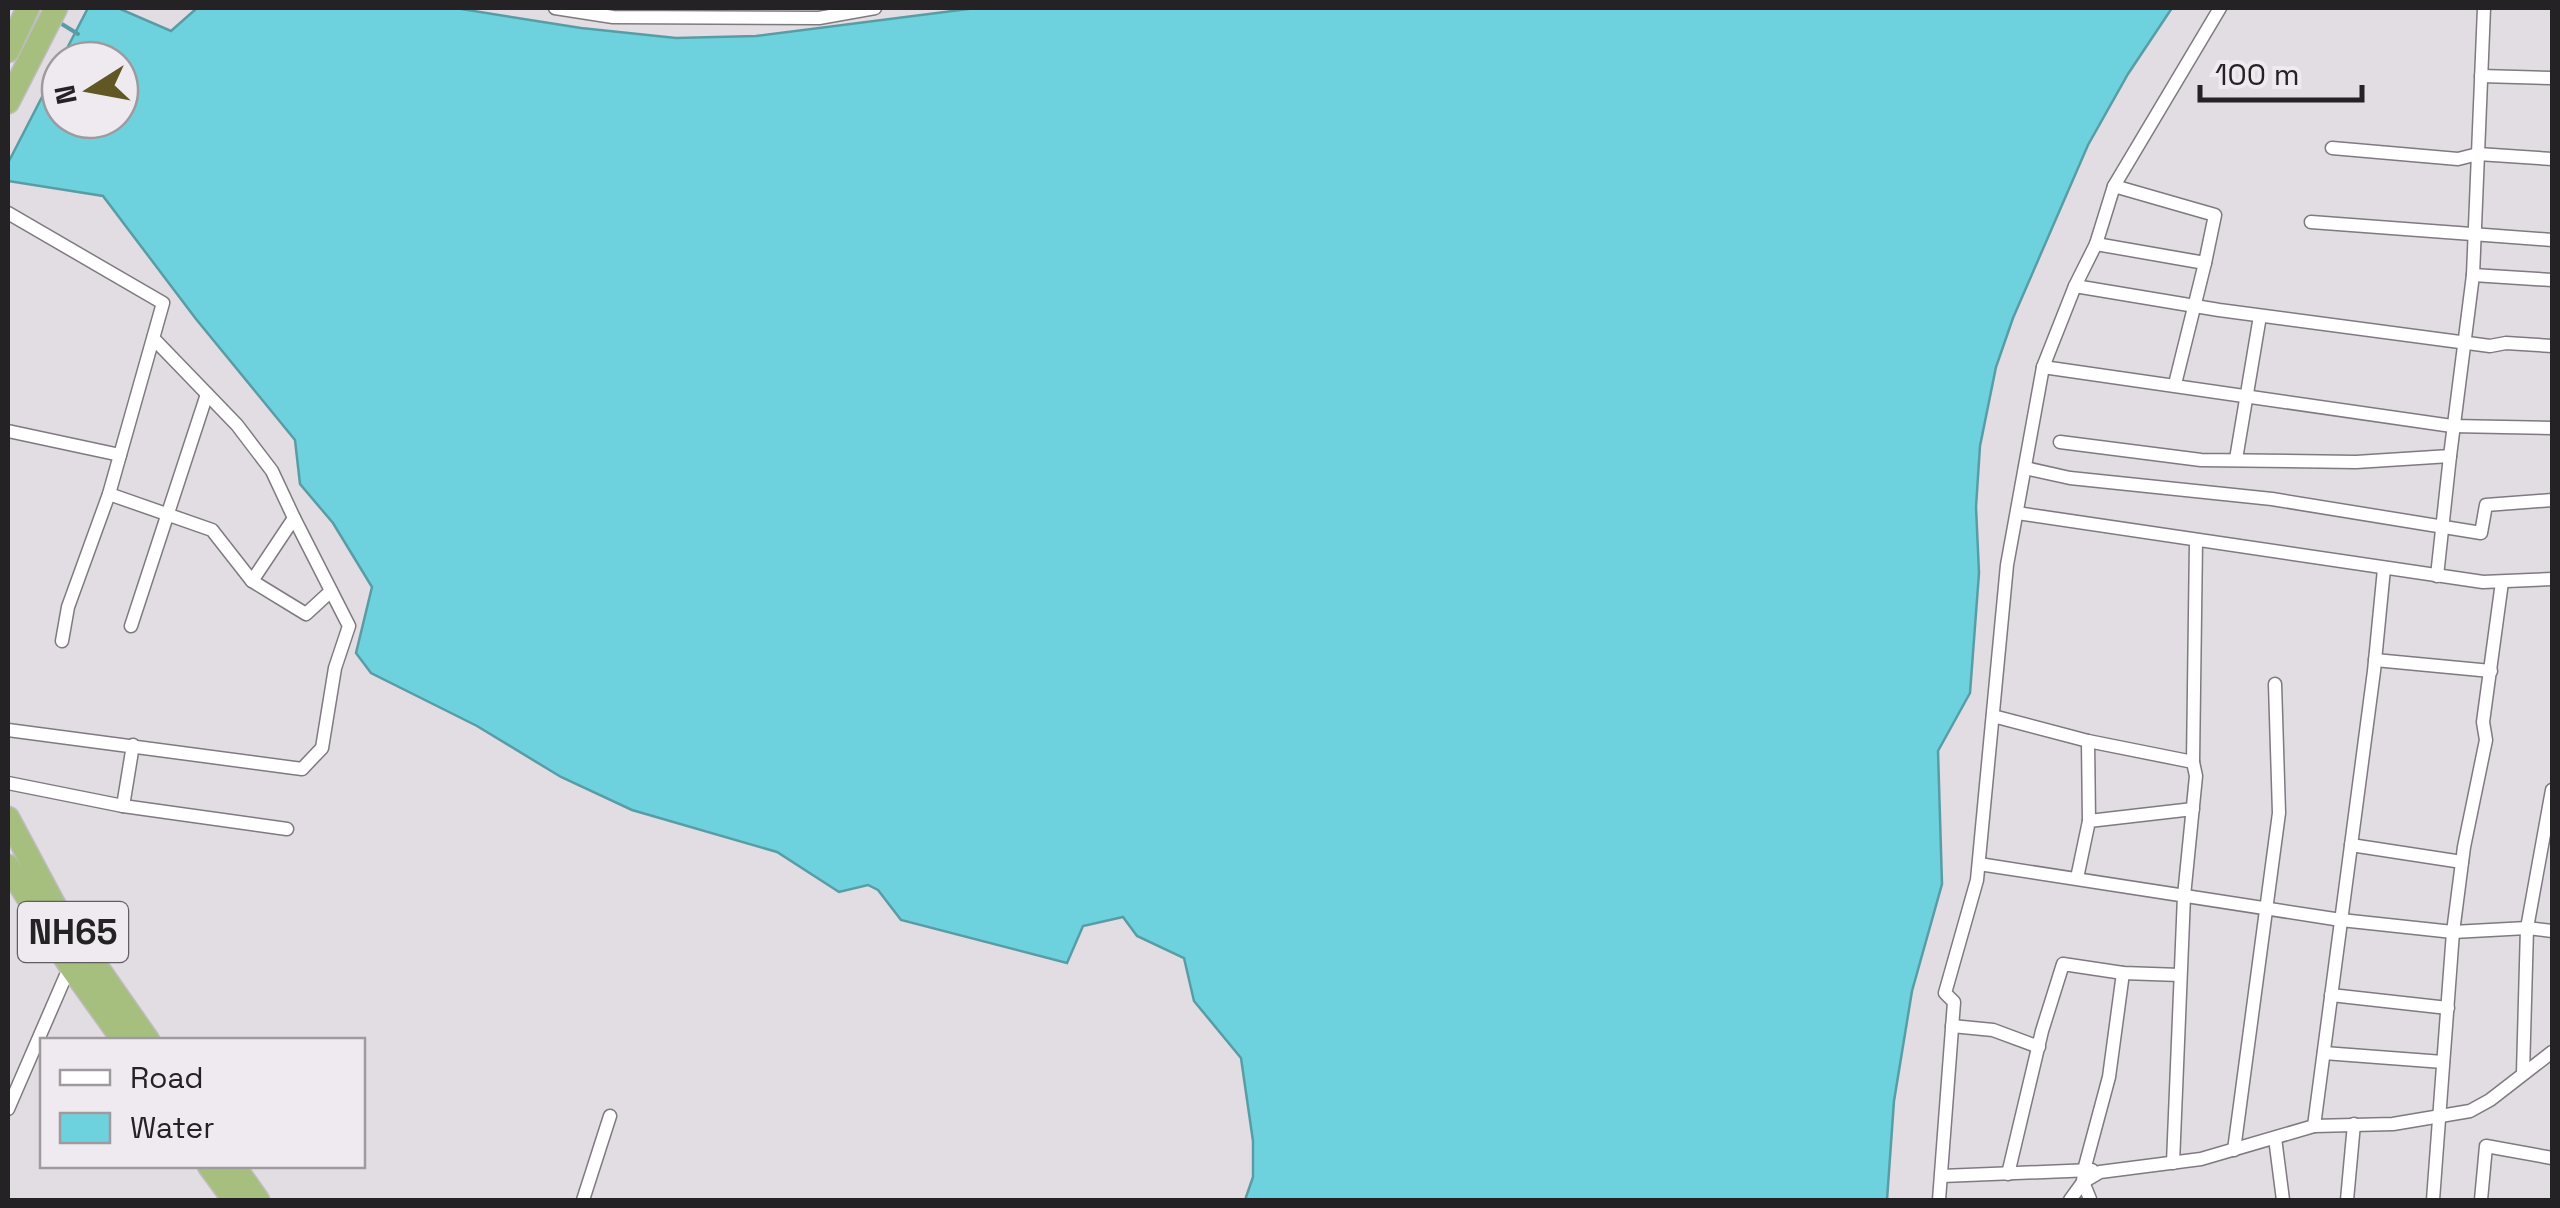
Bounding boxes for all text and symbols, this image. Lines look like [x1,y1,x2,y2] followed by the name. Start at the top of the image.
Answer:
[40,40,140,140] north arrow
[2200,40,2362,102] scale bar
[2215,55,2300,94] text: 100 m
[46,82,85,107] text: N
[18,902,128,962] road number: NH65
[40,1038,365,1168] legend
[130,1058,204,1097] text: Road
[130,1108,215,1147] text: Water

